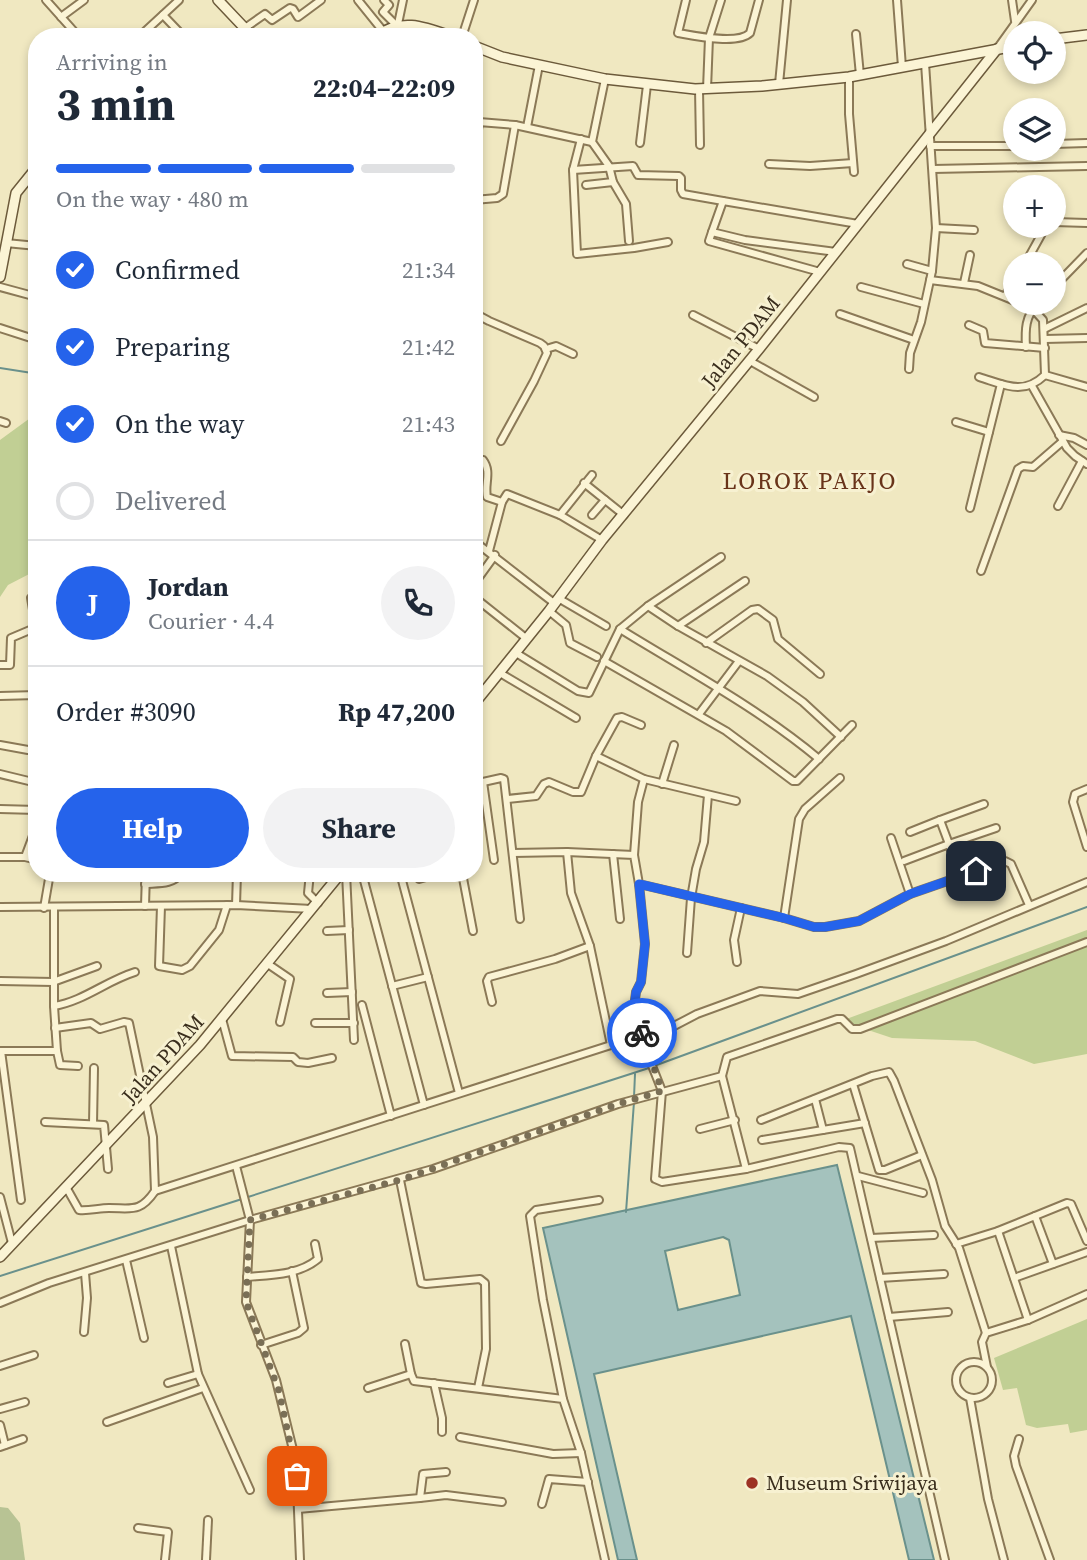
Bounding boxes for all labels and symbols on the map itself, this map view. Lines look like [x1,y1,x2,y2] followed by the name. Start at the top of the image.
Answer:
[694,290,787,395] street label: Jalan PDAM
[723,464,897,497] district label: LOROK PAKJO
[946,841,1006,901] pin
[607,998,677,1068] courier
[114,1008,210,1110] street label: Jalan PDAM
[267,1446,327,1506] pin
[766,1468,938,1497] place label: Museum Sriwijaya
[744,1475,760,1491] marker: Museum Sriwijaya

